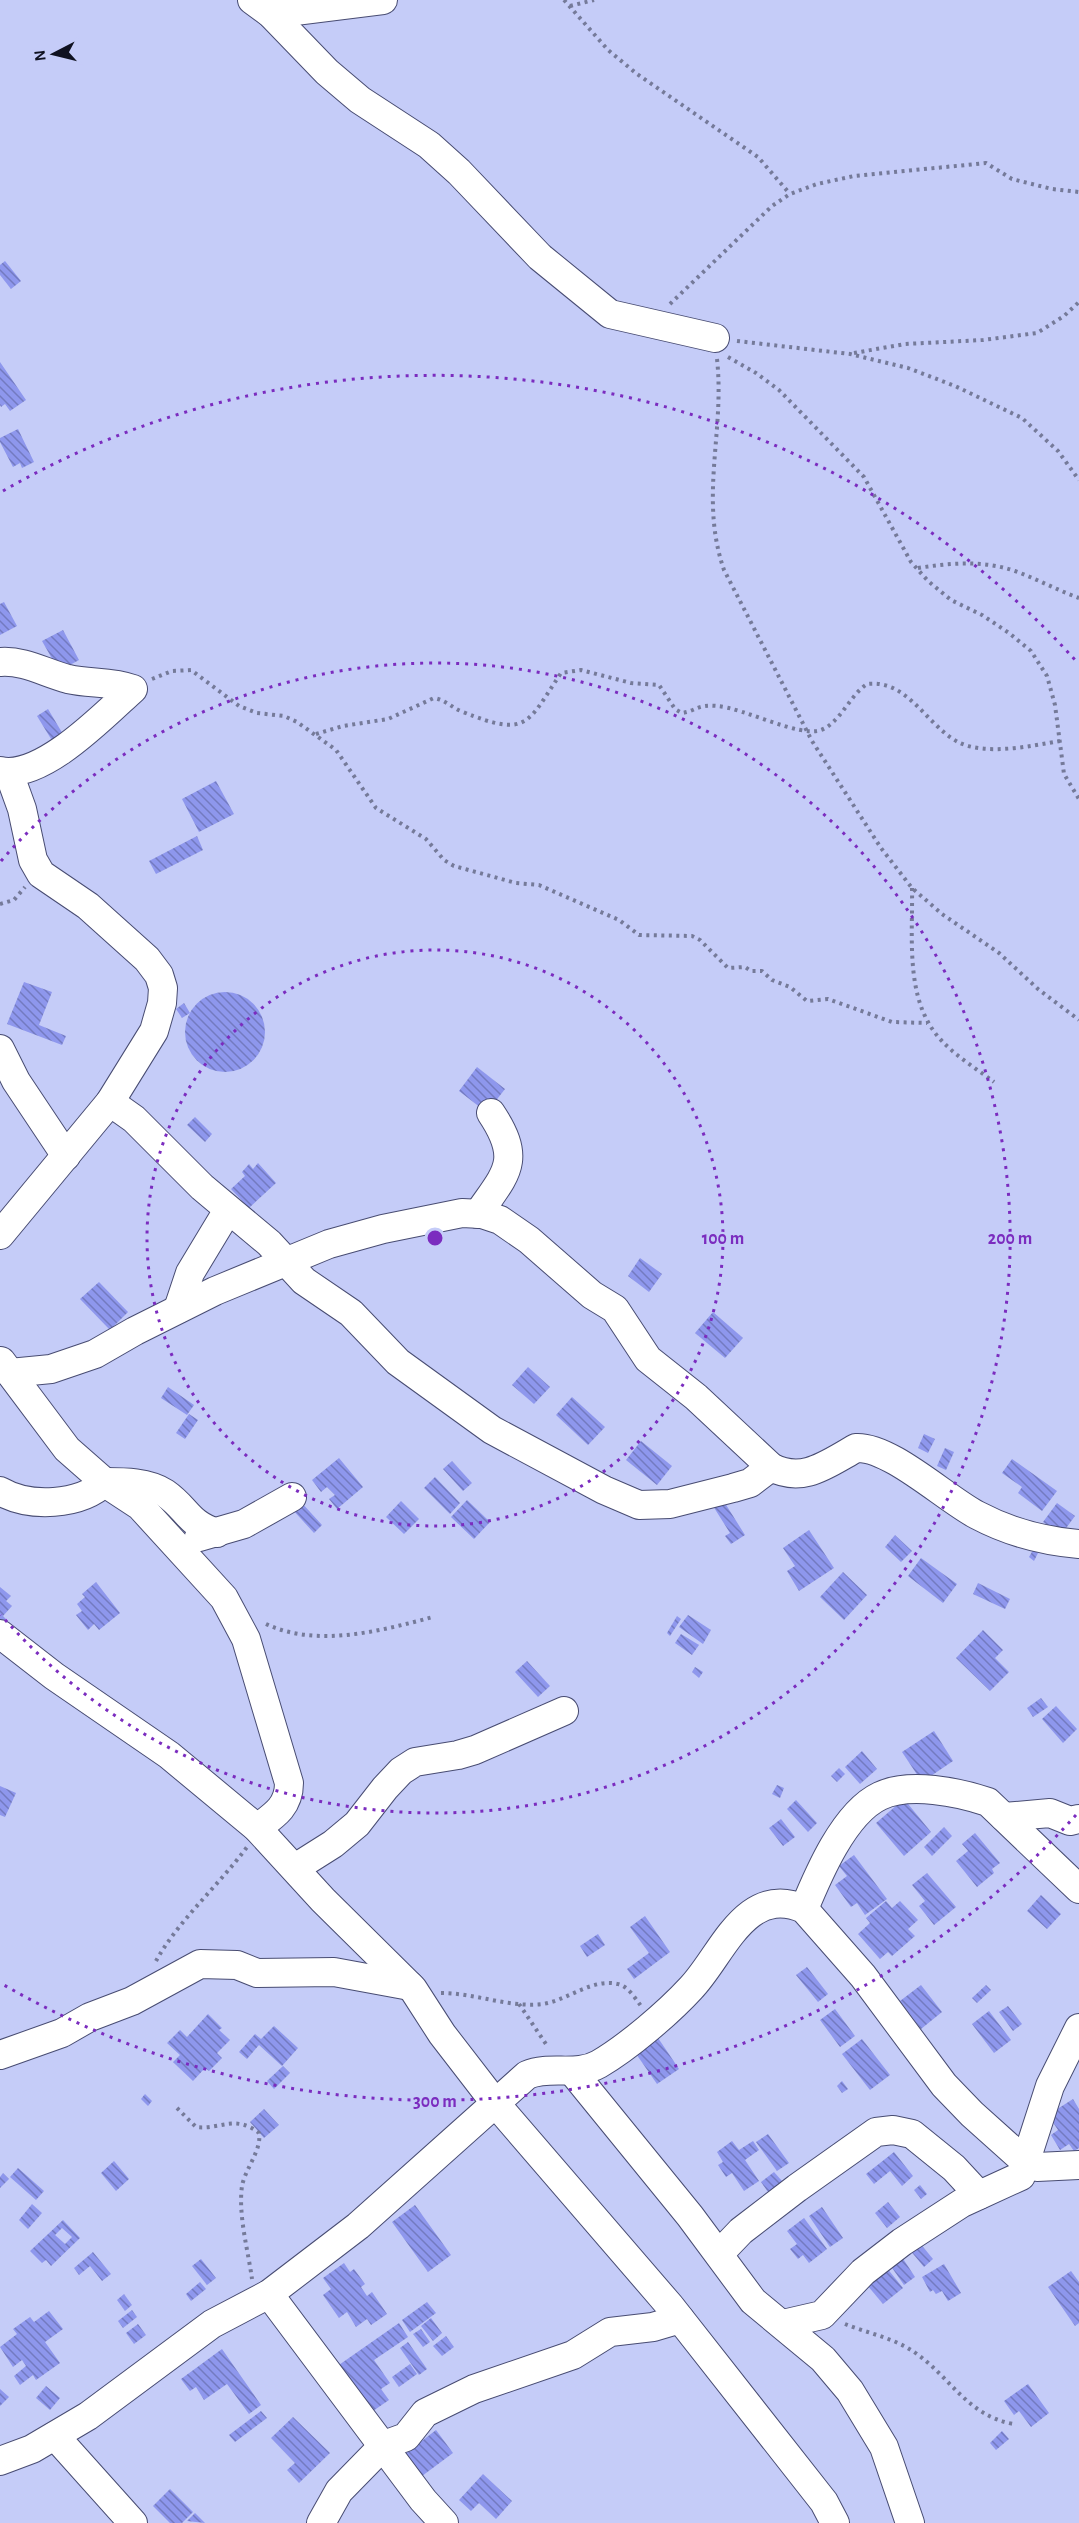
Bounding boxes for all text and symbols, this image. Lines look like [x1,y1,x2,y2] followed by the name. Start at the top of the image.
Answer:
[24,24,84,84] north arrow
[31,49,49,62] text: N
[425,1228,445,1248] centre of rings
[702,1230,744,1248] text: 100 m
[988,1230,1032,1248] text: 200 m
[413,2093,457,2111] text: 300 m

